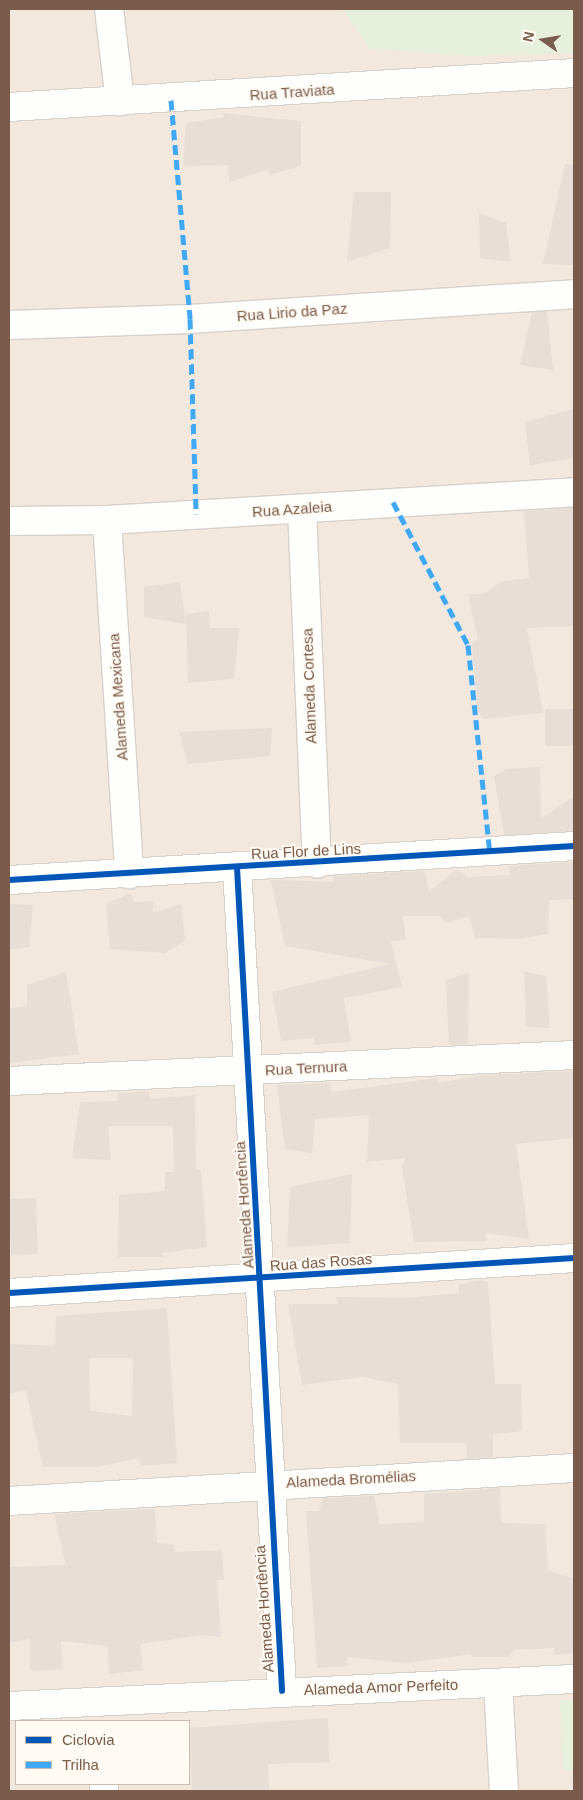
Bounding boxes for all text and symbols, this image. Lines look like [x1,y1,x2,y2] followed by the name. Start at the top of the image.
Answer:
[518,15,568,65] north arrow
[519,30,537,43] text: N
[249,80,335,104] street label: Rua Traviata
[236,299,348,325] street label: Rua Lirio da Paz
[251,497,333,521] street label: Rua Azaleia
[298,628,320,744] street label: Alameda Cortesa
[105,633,131,761] street label: Alameda Mexicana
[251,839,361,863] street label: Rua Flor de Lins
[264,1057,348,1079] street label: Rua Ternura
[231,1141,257,1269] street label: Alameda Hortência
[269,1249,373,1275] street label: Rua das Rosas
[286,1467,416,1491] street label: Alameda Bromélias
[251,1545,277,1673] street label: Alameda Hortência
[303,1675,459,1699] street label: Alameda Amor Perfeito
[15,1720,190,1785] legend
[62,1731,115,1748] text: Ciclovia
[62,1756,99,1773] text: Trilha

